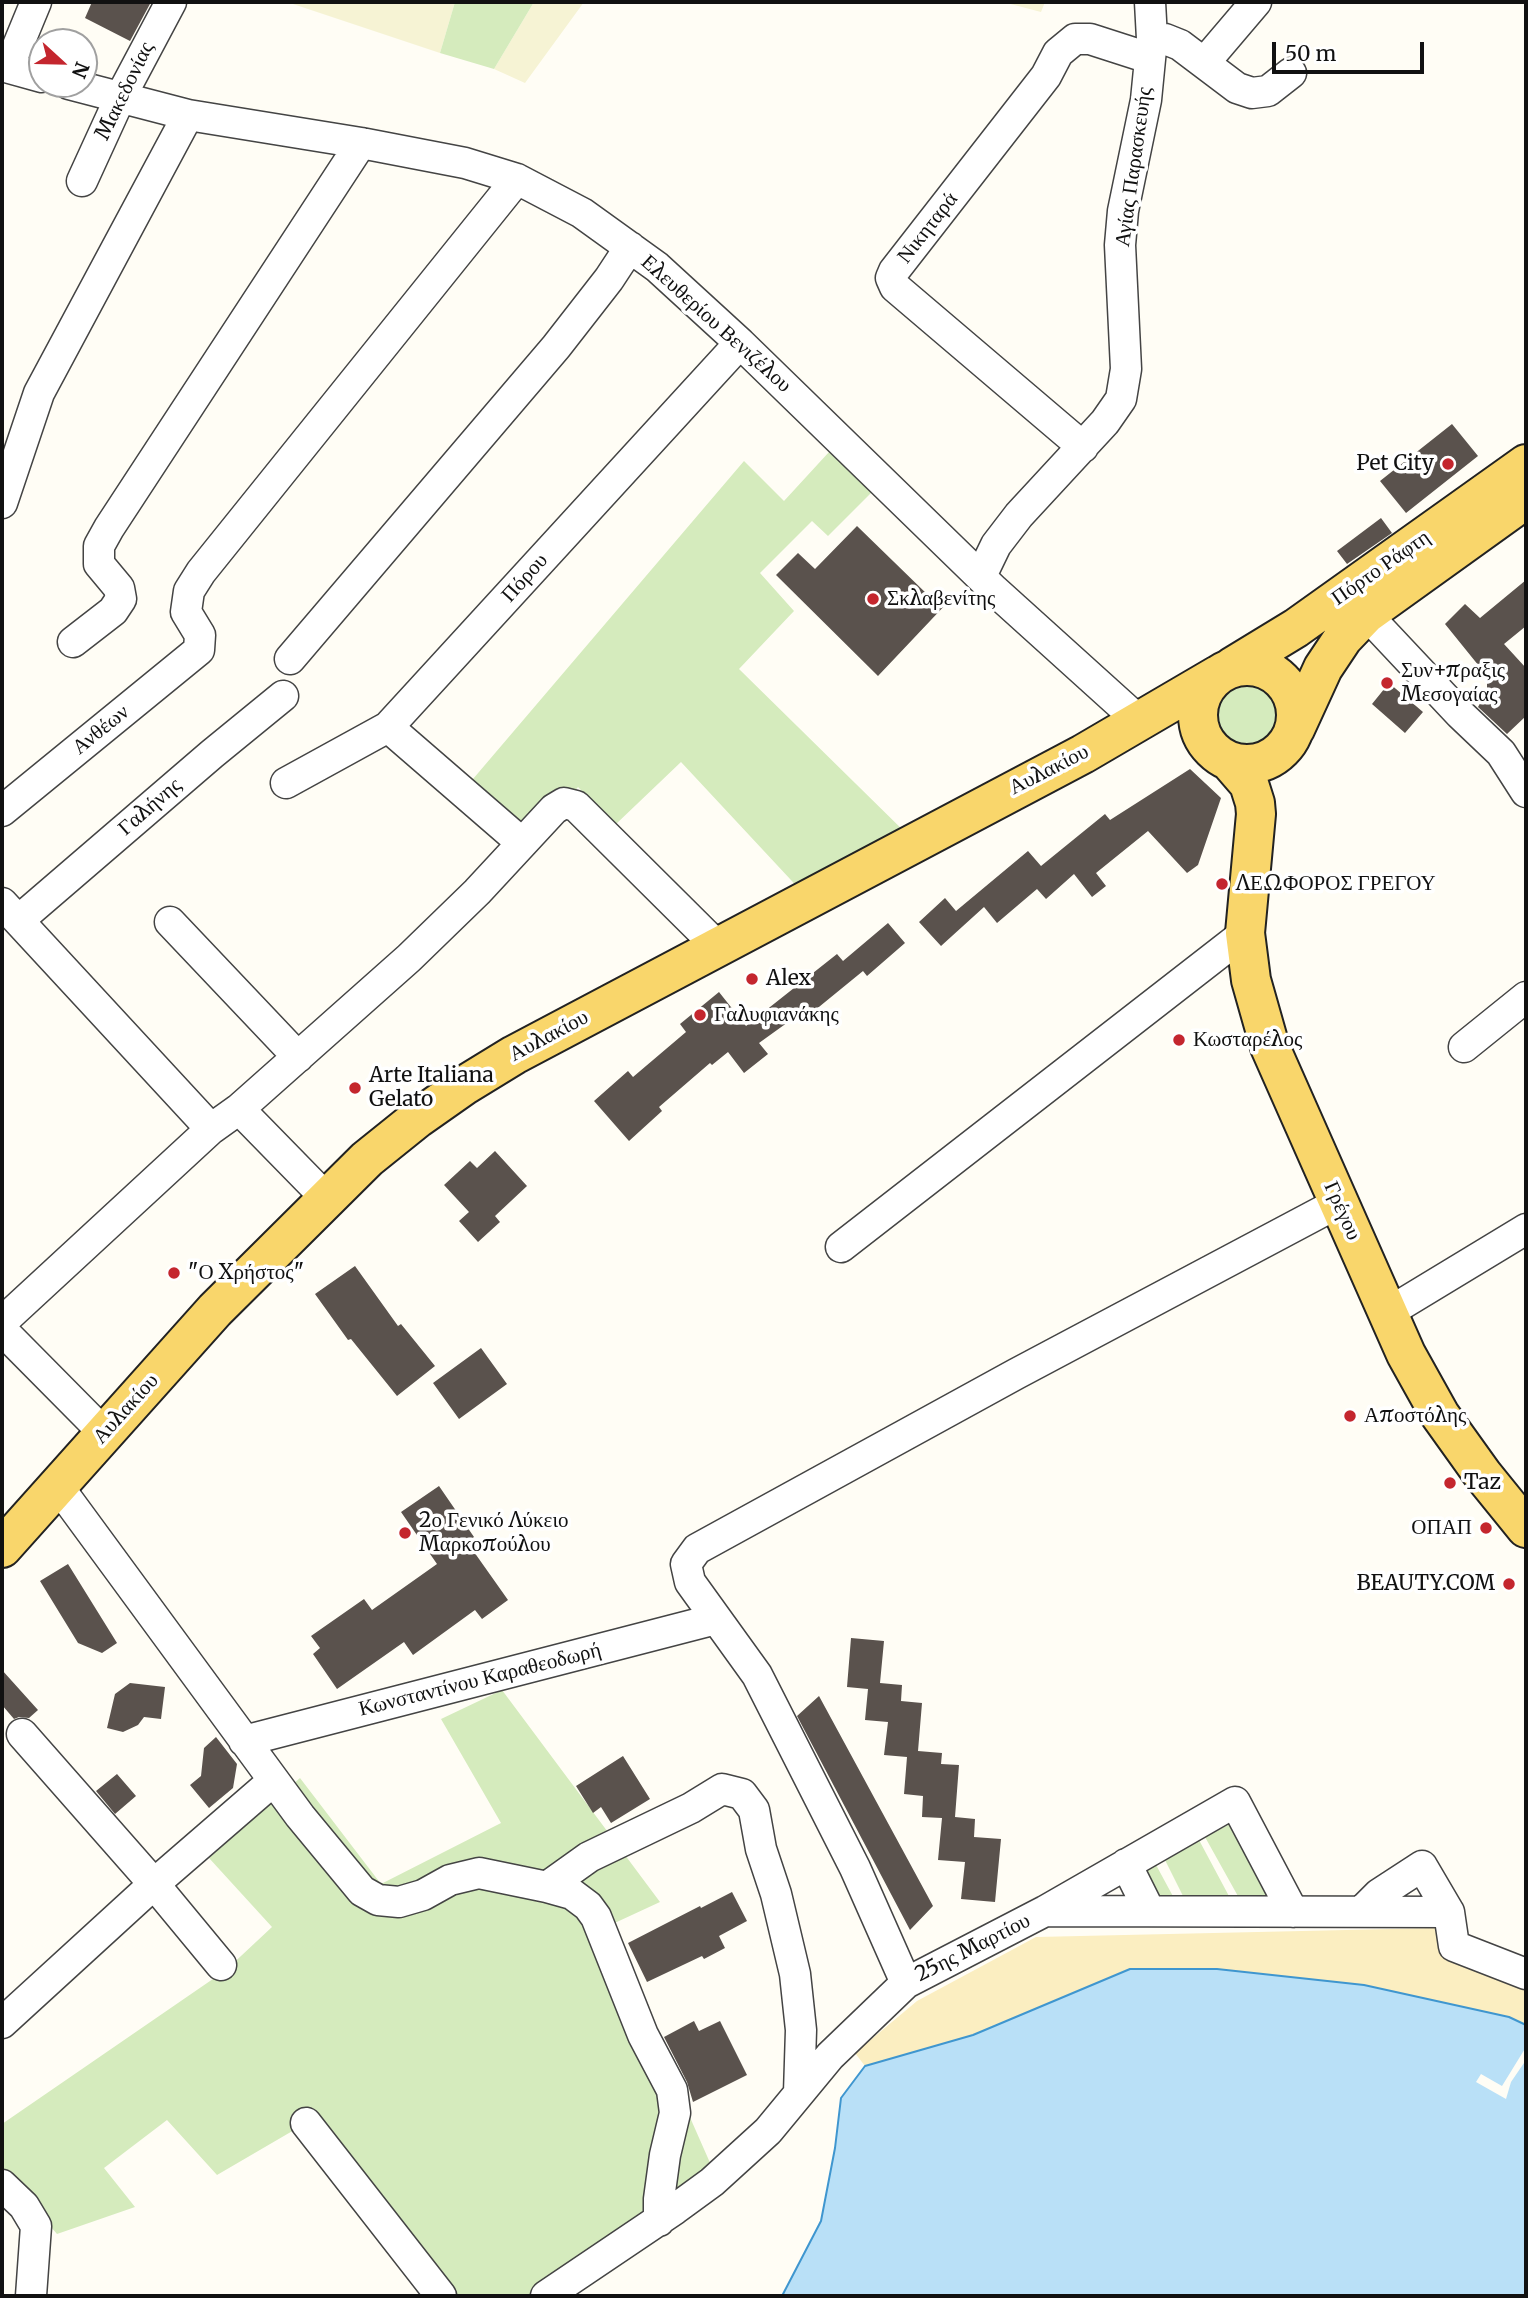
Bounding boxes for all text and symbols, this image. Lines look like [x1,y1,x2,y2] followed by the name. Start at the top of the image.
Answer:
[28,28,98,98] north arrow
[1276,28,1428,72] scale bar
[90,38,160,144] street label: Μακεδονίας
[1285,40,1336,67] text: 50 m
[67,59,95,82] text: N
[1110,86,1158,248] street label: Αγίας Παρασκευής
[892,187,964,269] street label: Νικηταρά
[636,250,796,398] street label: Ελευθερίου Βενιζέλου
[1356,451,1434,477] place label: Pet City
[1440,456,1456,472] marker: Pet City
[1327,525,1435,611] street label: Πόρτο Ράφτη
[497,548,553,608] street label: Πόρου
[887,586,995,612] place label: Σκλαβενίτης
[865,591,881,607] marker: Σκλαβενίτης
[1401,658,1505,708] place label: Συν+πραξις Μεσογαίας
[1379,675,1395,691] marker: Συν+πραξις Μεσογαίας
[68,700,134,760] street label: Ανθέων
[1005,739,1093,801] street label: Αυλακίου
[113,773,187,841] street label: Γαλήνης
[1236,871,1436,897] place label: ΛΕΩΦΟΡΟΣ ΓΡΕΓΟΥ
[1214,876,1230,892] marker: ΛΕΩΦΟΡΟΣ ΓΡΕΓΟΥ
[766,966,811,992] place label: Alex
[744,971,760,987] marker: Alex
[714,1002,839,1028] place label: Γαλυφιανάκης
[505,1005,593,1067] street label: Αυλακίου
[692,1007,708,1023] marker: Γαλυφιανάκης
[1193,1027,1302,1053] place label: Κωσταρέλος
[1171,1032,1187,1048] marker: Κωσταρέλος
[369,1063,494,1113] place label: Arte Italiana Gelato
[347,1080,363,1096] marker: Arte Italiana Gelato
[1318,1178,1366,1244] street label: Γρέγου
[188,1260,304,1286] place label: "Ο Χρήστος"
[166,1265,182,1281] marker: "Ο Χρήστος"
[88,1369,164,1449] street label: Αυλακίου
[1364,1403,1466,1429] place label: Αποστόλης
[1342,1408,1358,1424] marker: Αποστόλης
[1464,1470,1501,1496] place label: Taz
[1442,1475,1458,1491] marker: Taz
[419,1508,569,1558] place label: 2ο Γενικό Λύκειο Μαρκοπούλου
[1411,1515,1472,1541] place label: ΟΠΑΠ
[1478,1520,1494,1536] marker: ΟΠΑΠ
[397,1525,413,1541] marker: 2ο Γενικό Λύκειο Μαρκοπούλου
[1357,1571,1495,1597] place label: BEAUTY.COM
[1501,1576,1517,1592] marker: BEAUTY.COM
[356,1638,604,1722] street label: Κωνσταντίνου Καραθεοδωρή
[911,1908,1035,1988] street label: 25ης Μαρτίου

